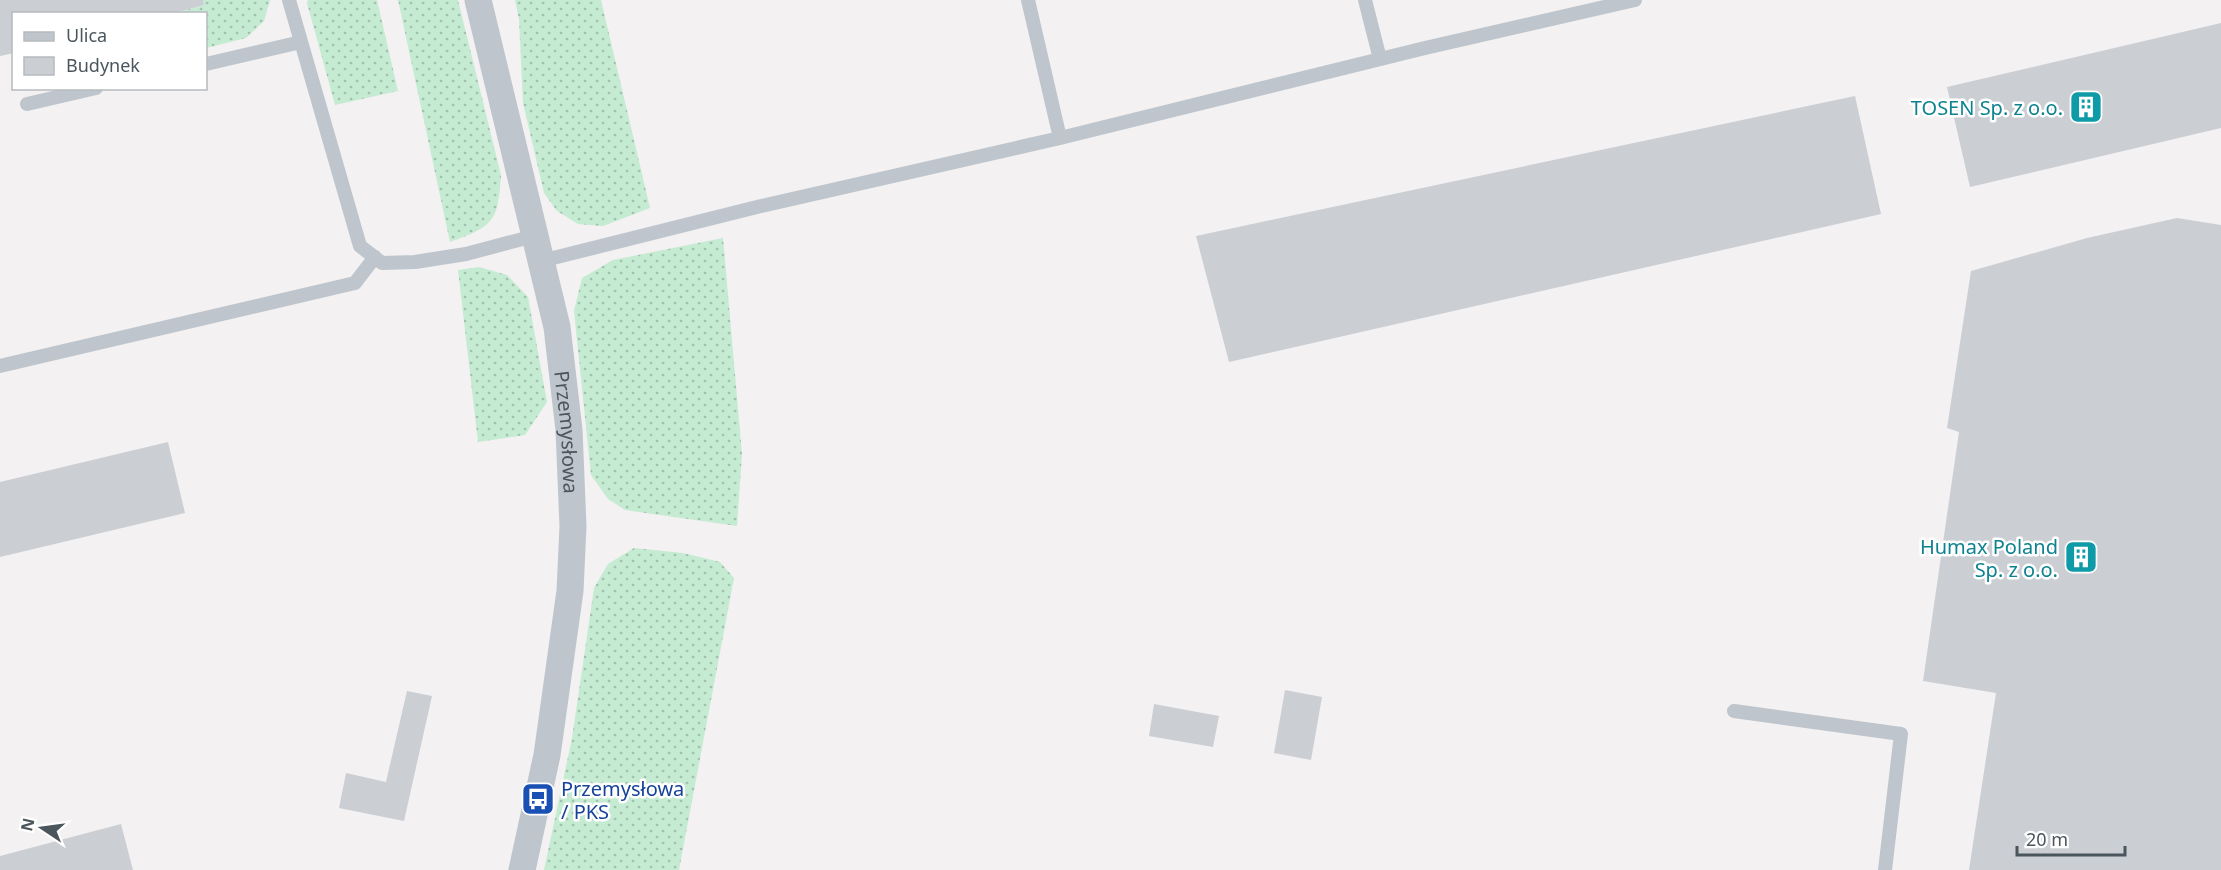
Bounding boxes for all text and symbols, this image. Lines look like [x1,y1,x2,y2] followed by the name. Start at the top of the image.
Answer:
[12,12,207,90] legend
[66,23,107,47] text: Ulica
[66,53,140,77] text: Budynek
[2068,89,2104,125] building icon: TOSEN Sp. z o.o.
[1911,94,2063,121] place label: TOSEN Sp. z o.o.
[549,369,585,494] street label: Przemysłowa
[1920,533,2058,583] place label: Humax Poland Sp. z o.o.
[2063,539,2099,575] building icon: Humax Poland Sp. z o.o.
[561,775,684,825] place label: Przemysłowa / PKS
[520,781,556,817] bus stop icon: Przemysłowa / PKS
[12,798,72,858] north arrow
[15,816,40,833] text: N
[2017,819,2125,857] scale bar
[2026,827,2068,851] text: 20 m

